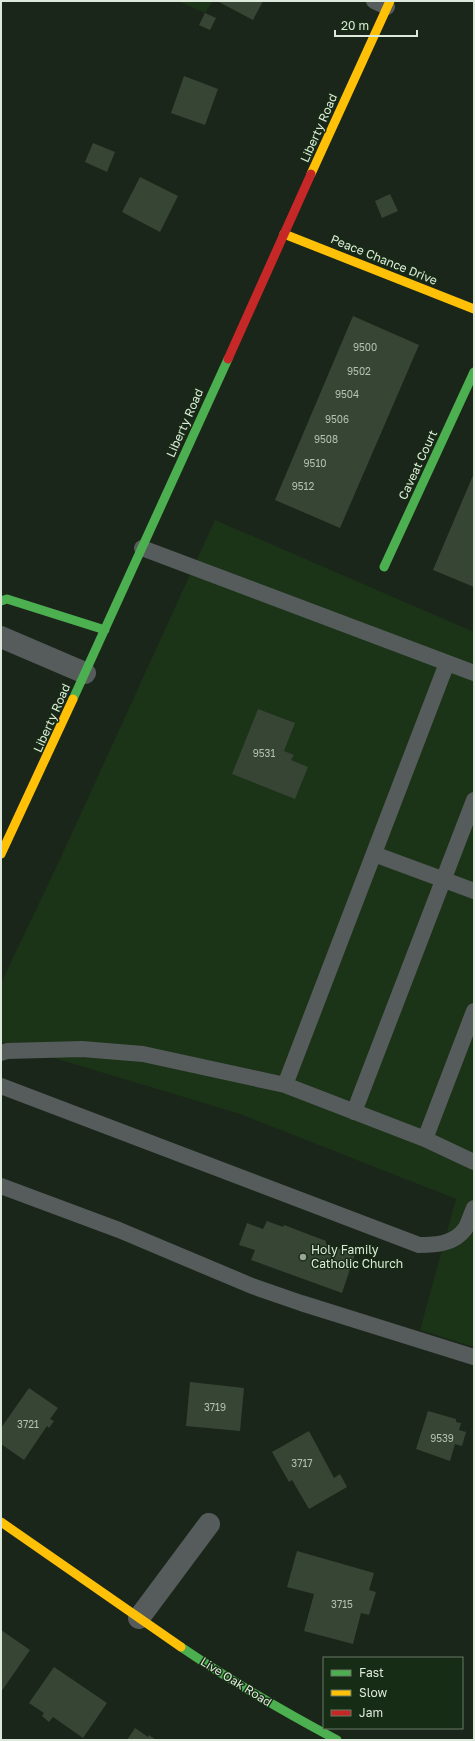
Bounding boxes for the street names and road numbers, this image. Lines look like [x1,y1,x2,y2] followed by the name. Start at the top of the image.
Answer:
[297,91,340,164] street label: Liberty Road
[329,231,440,288] street label: Peace Chance Drive
[163,386,206,459] street label: Liberty Road
[395,427,440,502] street label: Caveat Court
[30,681,73,754] street label: Liberty Road
[198,1654,275,1709] street label: Live Oak Road

